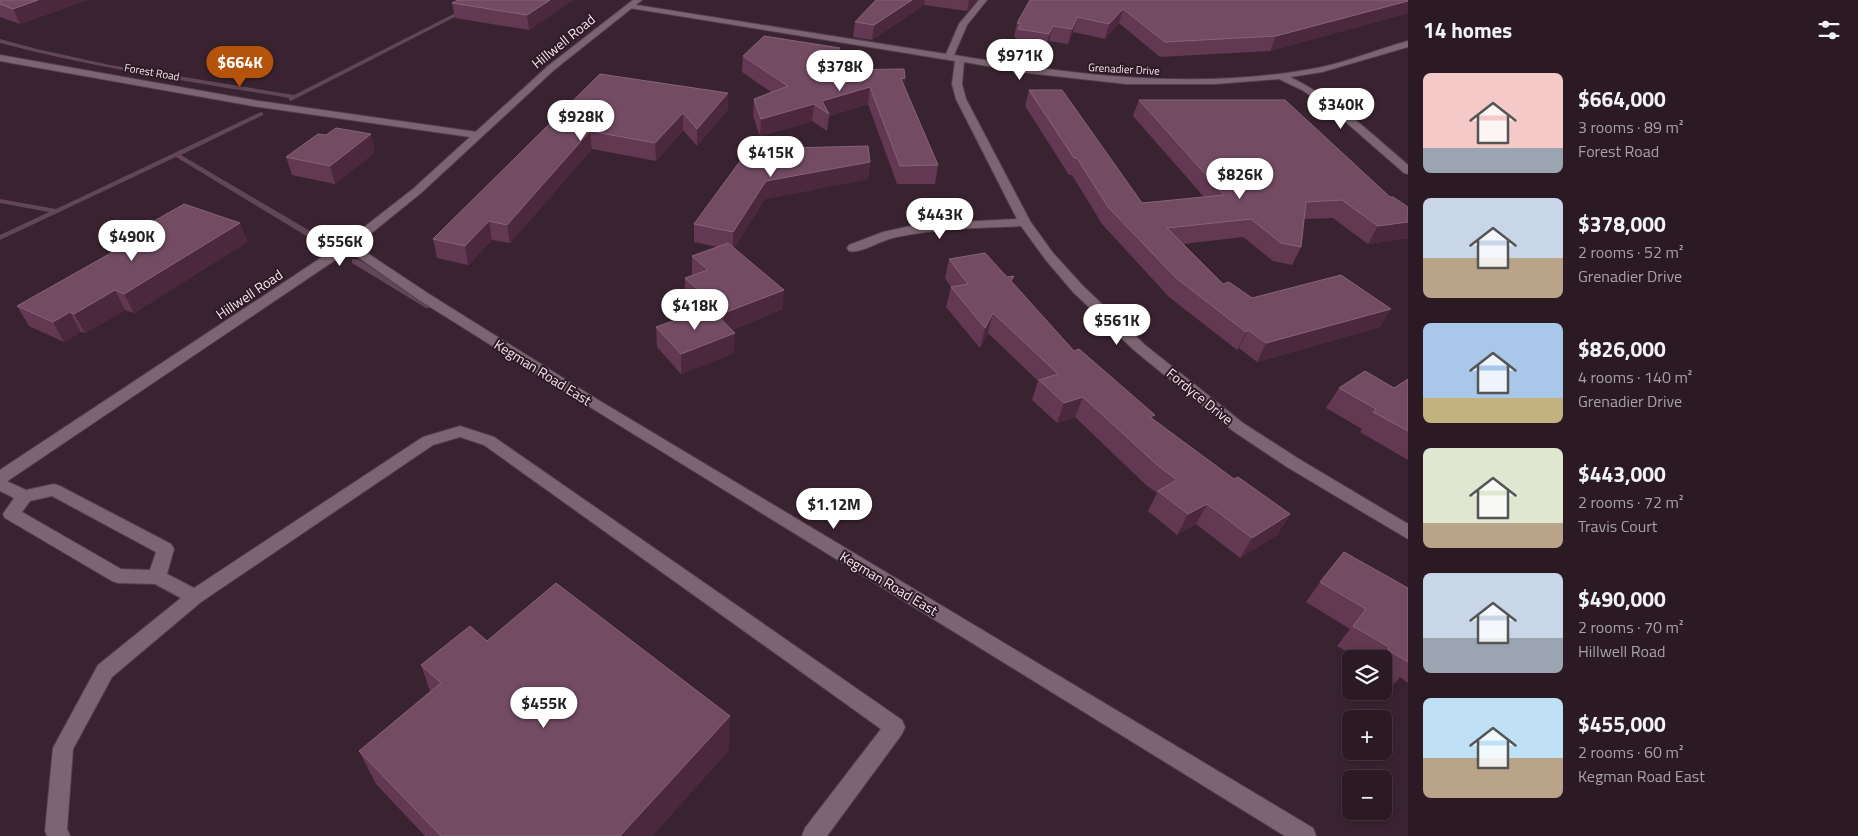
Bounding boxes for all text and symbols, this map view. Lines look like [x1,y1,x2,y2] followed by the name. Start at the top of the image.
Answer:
[527,9,599,73] street label: Hillwell Road
[1423,14,1512,46] text: 14 homes
[1815,16,1843,44] icon: filters
[985,38,1055,81] pin: $971K
[997,43,1043,67] text: $971K
[205,46,275,88] pin: $664K
[805,49,875,92] pin: $378K
[217,50,263,74] text: $664K
[817,54,863,78] text: $378K
[123,59,181,85] street label: Forest Road
[1088,59,1161,79] street label: Grenadier Drive
[1578,83,1666,115] text: $664,000
[1306,88,1376,130] pin: $340K
[1318,92,1364,116] text: $340K
[1463,93,1523,153] icon: home
[546,100,616,142] pin: $928K
[558,104,604,128] text: $928K
[1578,115,1683,139] text: 3 rooms · 89 m²
[736,136,806,178] pin: $415K
[1578,139,1659,163] text: Forest Road
[748,140,794,164] text: $415K
[1205,158,1275,200] pin: $826K
[1217,162,1263,186] text: $826K
[905,198,975,240] pin: $443K
[917,202,963,226] text: $443K
[1578,208,1666,240] text: $378,000
[1463,218,1523,278] icon: home
[97,220,167,262] pin: $490K
[109,224,155,248] text: $490K
[305,224,375,267] pin: $556K
[317,229,363,253] text: $556K
[1578,240,1683,264] text: 2 rooms · 52 m²
[211,264,287,324] street label: Hillwell Road
[1578,264,1682,288] text: Grenadier Drive
[660,288,730,331] pin: $418K
[672,293,718,317] text: $418K
[1082,304,1152,346] pin: $561K
[1094,308,1140,332] text: $561K
[1578,333,1666,365] text: $826,000
[490,334,596,410] street label: Kegman Road East
[1463,343,1523,403] icon: home
[1162,363,1238,429] street label: Fordyce Drive
[1578,365,1692,389] text: 4 rooms · 140 m²
[1578,389,1682,413] text: Grenadier Drive
[1578,458,1666,490] text: $443,000
[1463,468,1523,528] icon: home
[793,488,875,530] pin: $1.12M
[1578,490,1683,514] text: 2 rooms · 72 m²
[807,492,861,516] text: $1.12M
[1578,514,1657,538] text: Travis Court
[836,545,942,621] street label: Kegman Road East
[1578,583,1666,615] text: $490,000
[1463,593,1523,653] icon: home
[1578,615,1683,639] text: 2 rooms · 70 m²
[1578,639,1665,663] text: Hillwell Road
[1342,650,1392,820] map controls
[1342,650,1392,700] button: layers
[509,686,579,729] pin: $455K
[521,691,567,715] text: $455K
[1578,708,1666,740] text: $455,000
[1342,710,1392,760] button: +
[1463,718,1523,778] icon: home
[1578,740,1683,764] text: 2 rooms · 60 m²
[1578,764,1705,788] text: Kegman Road East
[1342,770,1392,820] button: −

